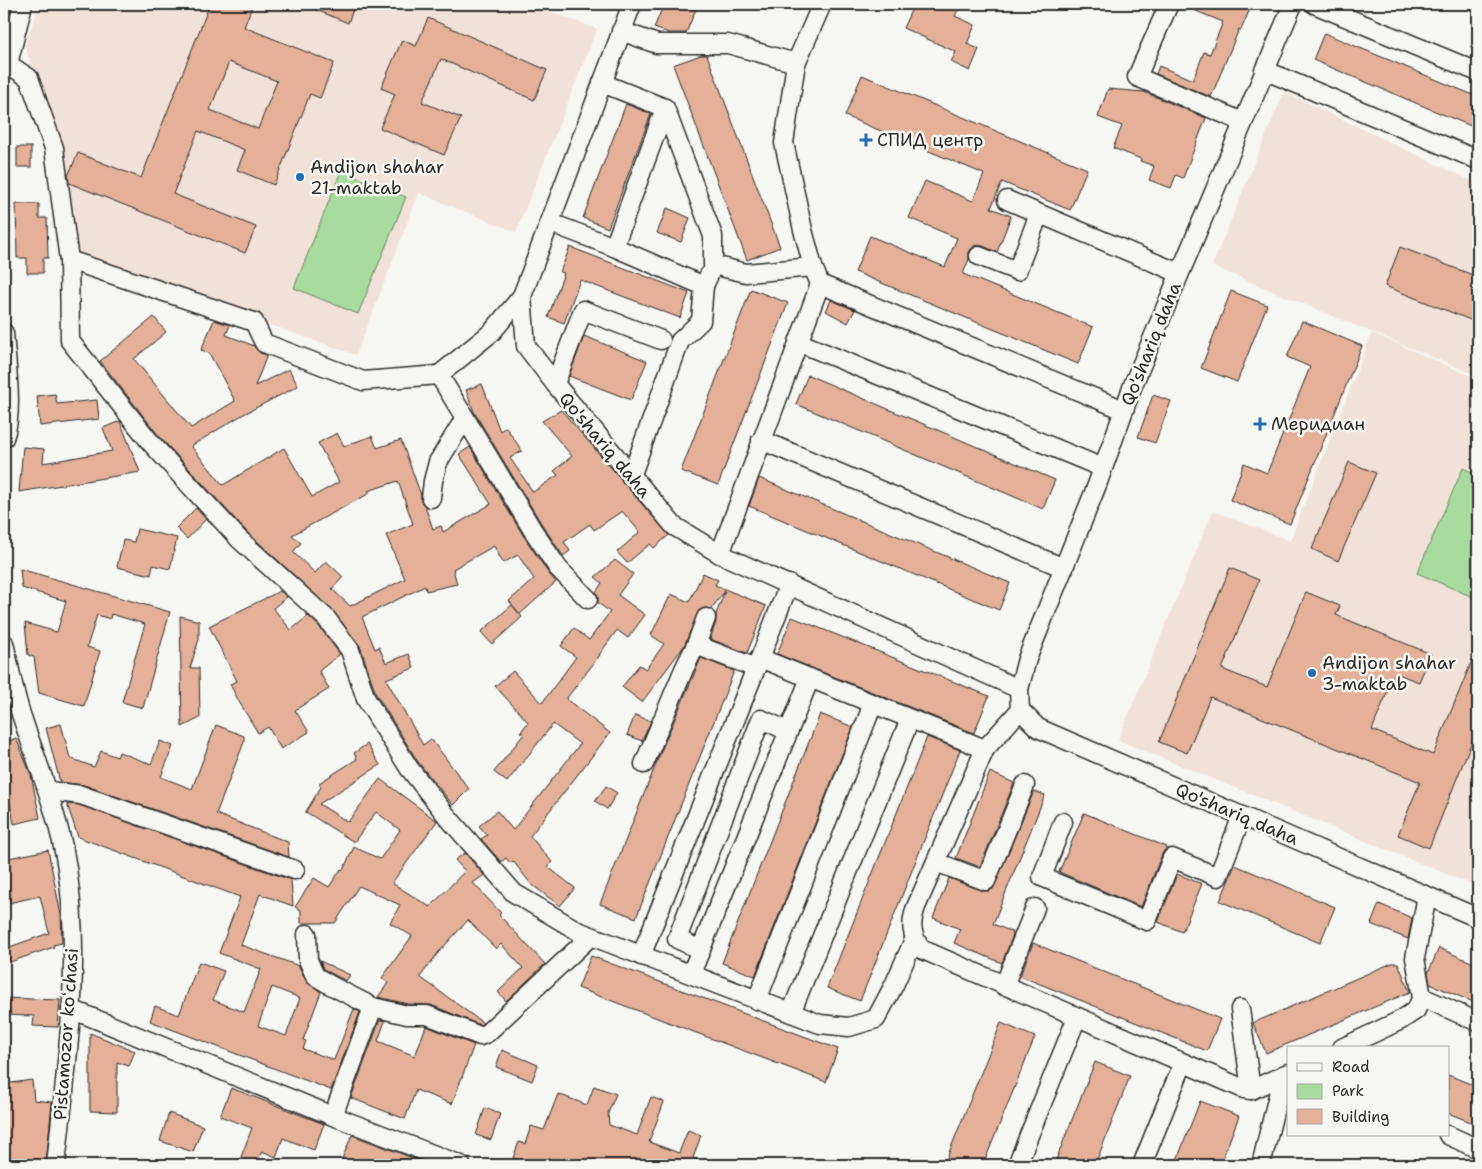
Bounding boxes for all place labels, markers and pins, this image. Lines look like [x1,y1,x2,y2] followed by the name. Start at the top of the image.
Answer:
[877,128,983,152] place label: СПИД центр
[859,133,873,147] marker: СПИД центр
[310,155,444,200] place label: Andijon shahar 21-maktab
[294,171,306,183] marker: Andijon shahar 21-maktab
[1271,412,1365,436] place label: Меридиан
[1253,417,1267,431] marker: Меридиан
[1322,651,1456,696] place label: Andijon shahar 3-maktab
[1306,667,1318,679] marker: Andijon shahar 3-maktab

